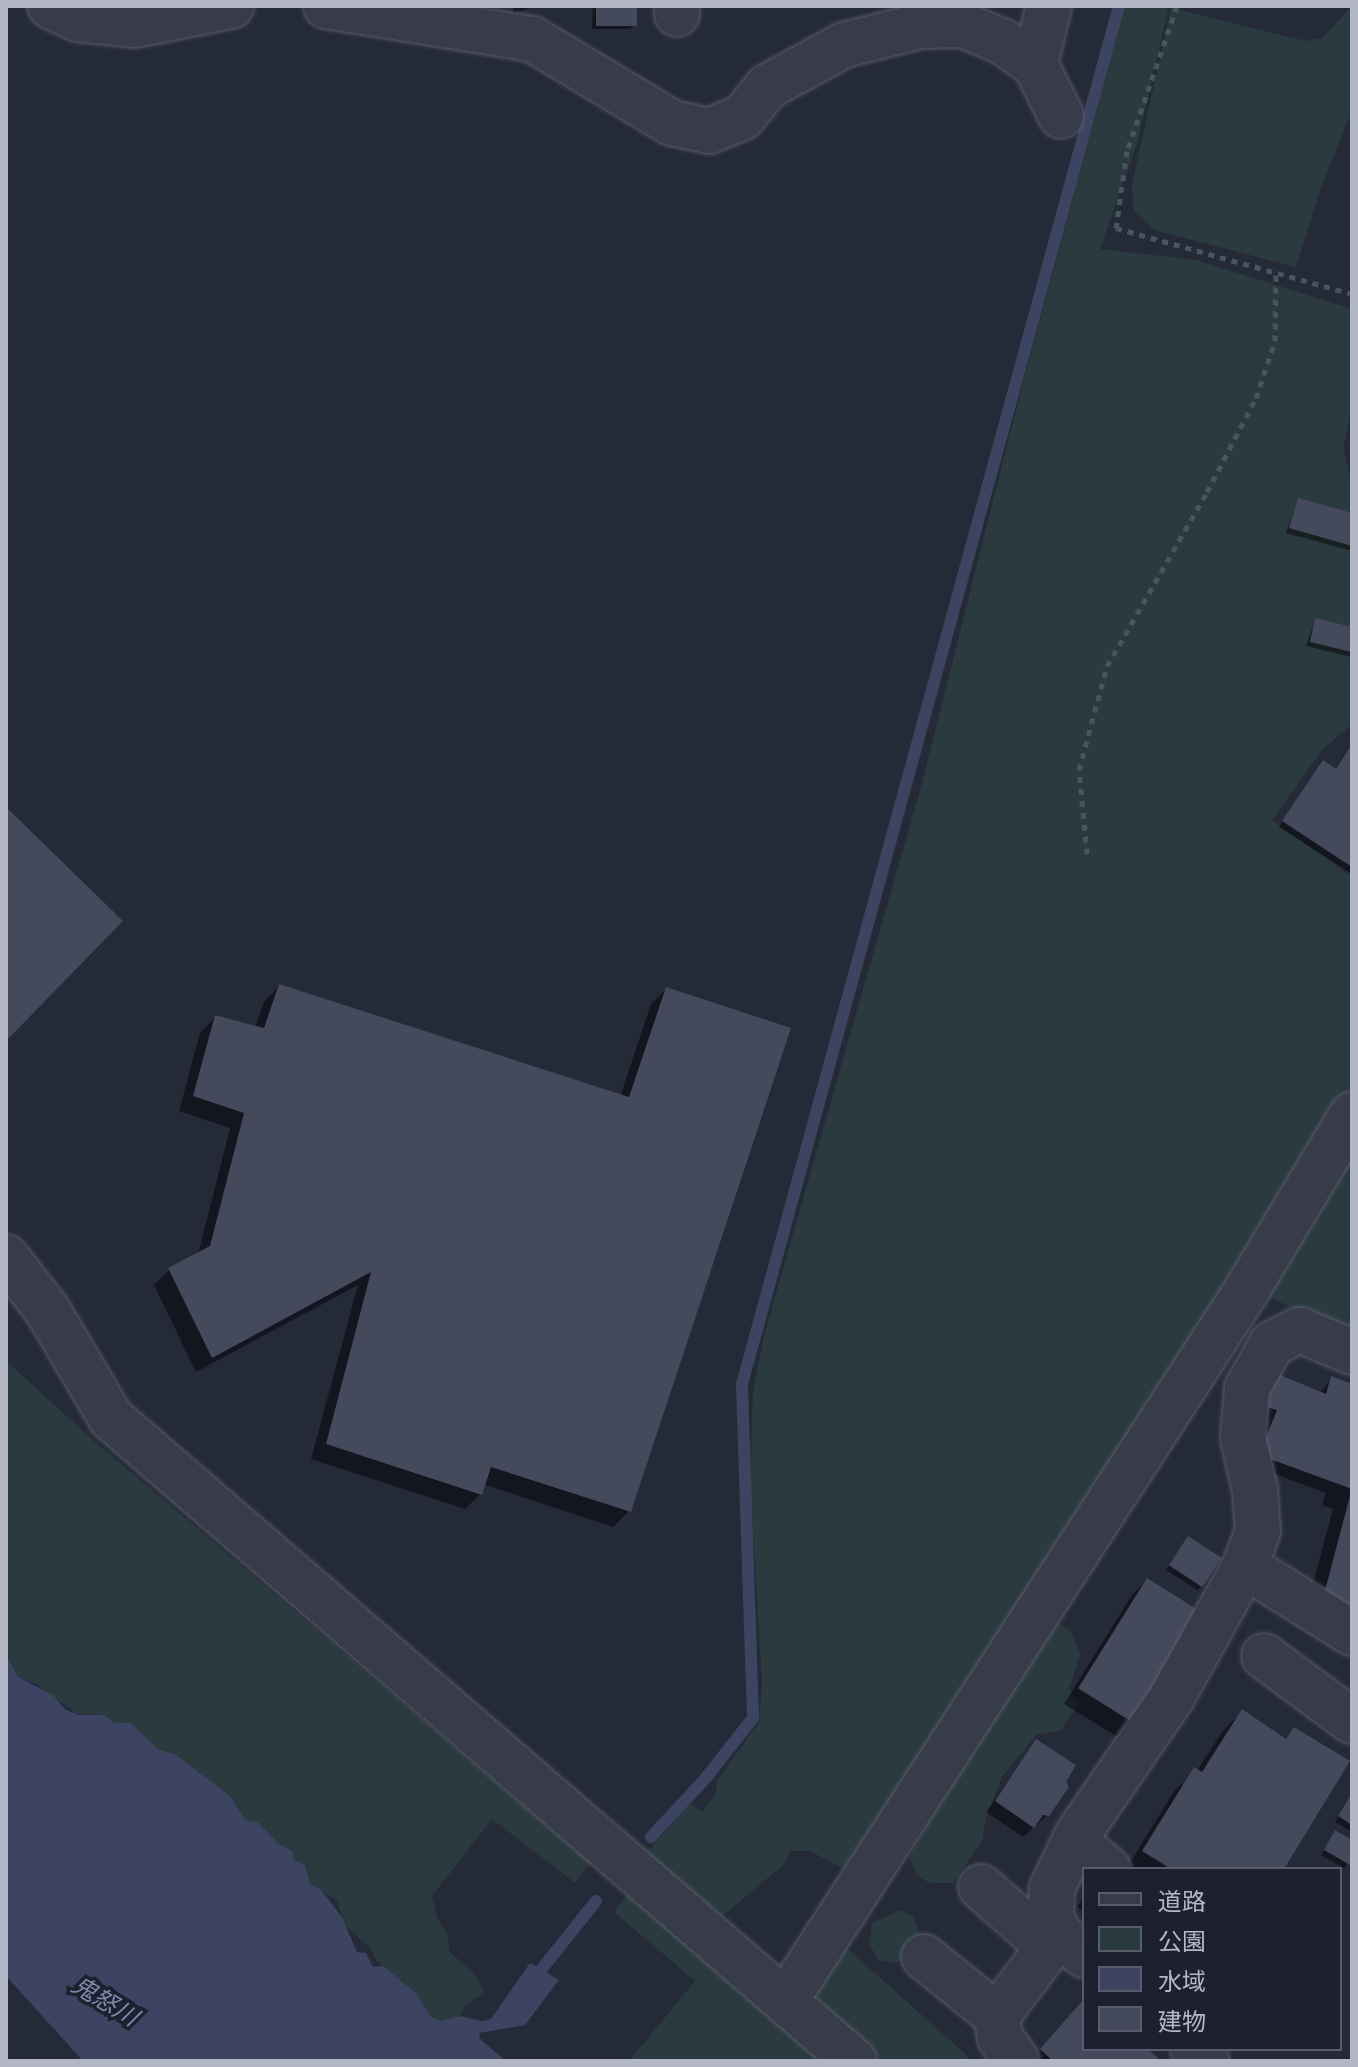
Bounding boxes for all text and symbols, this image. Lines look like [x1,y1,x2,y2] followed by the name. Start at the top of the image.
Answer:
[1082,1867,1342,2051] legend
[1158,1888,1206,1915] text: 道路
[1158,1928,1206,1955] text: 公園
[1158,1968,1206,1995] text: 水域
[67,1970,143,2032] water label: 鬼怒川
[1158,2008,1206,2035] text: 建物

